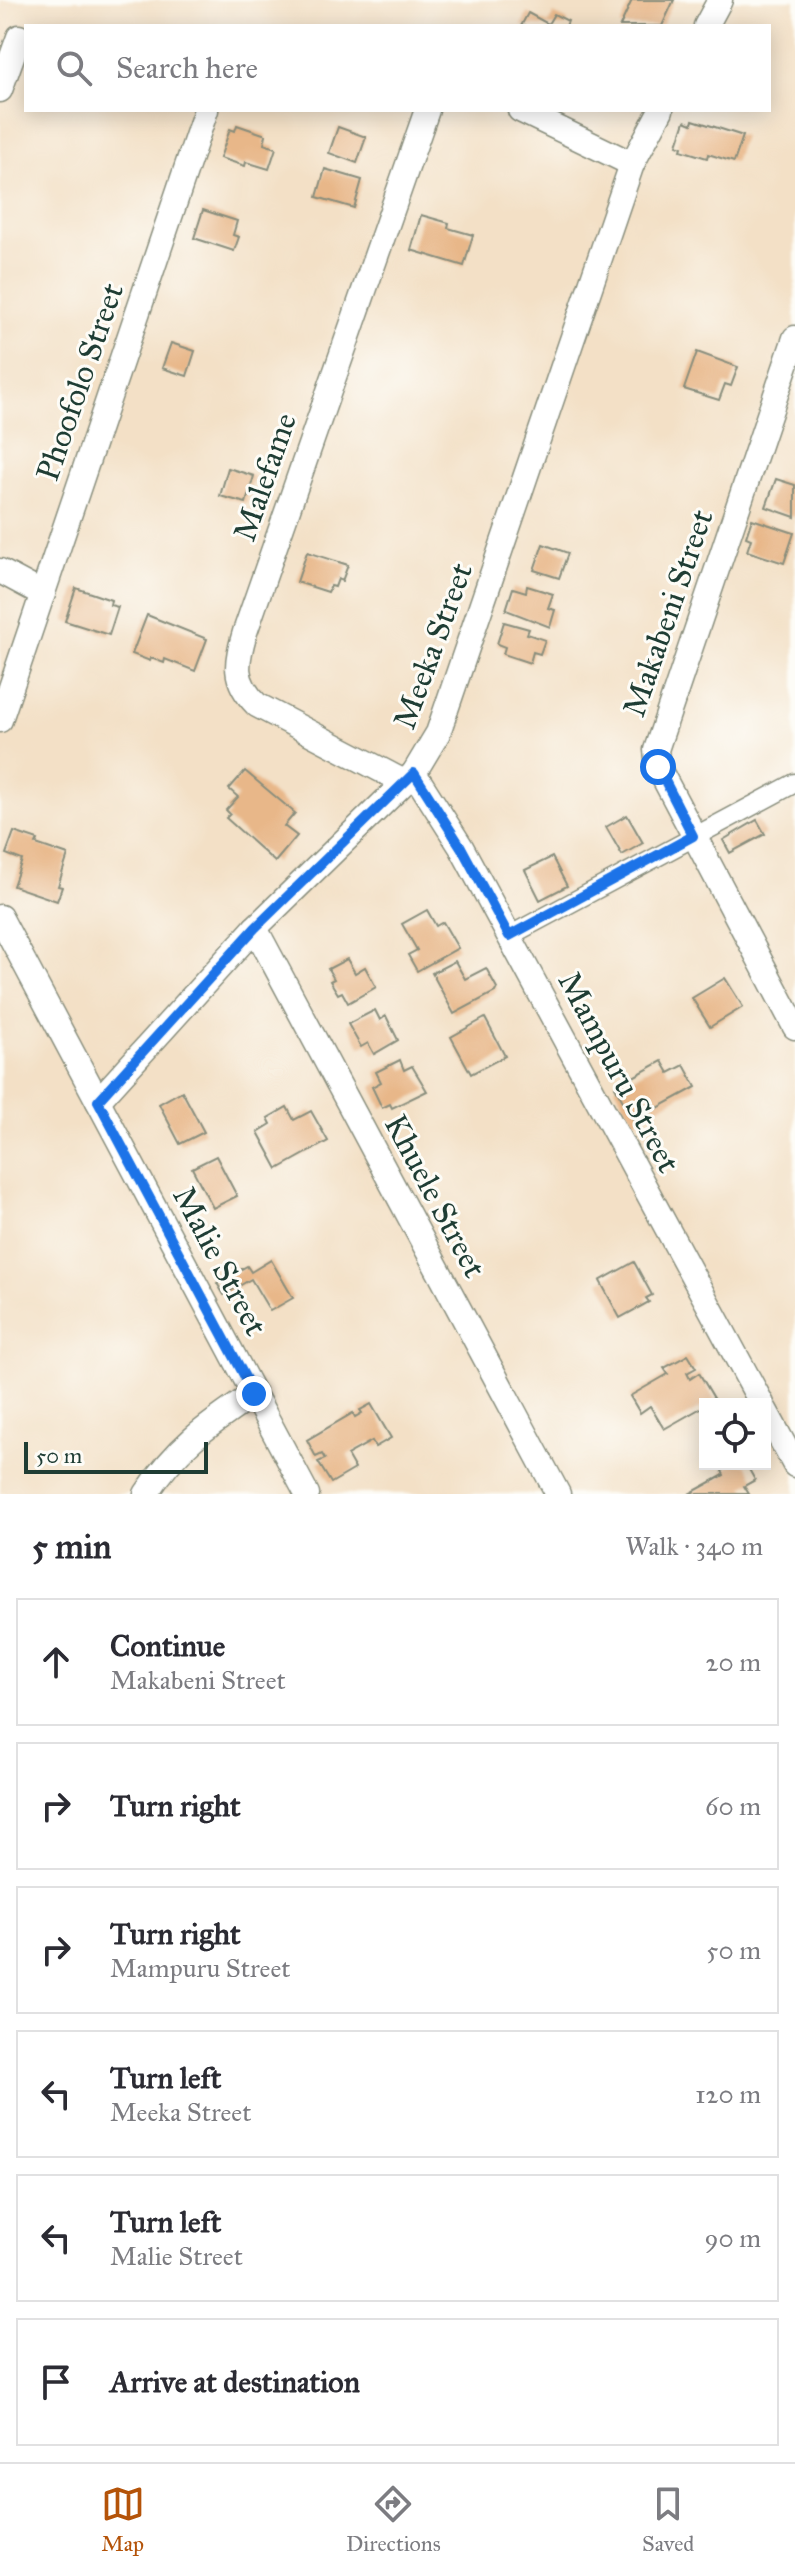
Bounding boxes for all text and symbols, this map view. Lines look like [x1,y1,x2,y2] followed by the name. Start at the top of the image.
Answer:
[24,24,771,112] search box
[52,46,96,90] icon: search
[116,50,258,86] text: Search here
[28,278,132,486] street label: Phoofolo Street
[225,408,305,546] street label: Malefame
[614,504,722,722] street label: Makabeni Street
[385,558,481,734] street label: Meeka Street
[640,749,676,785] route start
[550,965,688,1179] street label: Mampuru Street
[376,1108,494,1284] street label: Khuele Street
[164,1180,276,1342] street label: Malie Street
[236,1376,272,1412] route end
[699,1398,771,1470] map controls
[699,1398,771,1470] button: locate
[24,1438,208,1474] scale bar
[36,1442,82,1469] text: 50 m
[32,1526,111,1567] text: 5 min
[625,1530,763,1562] text: Walk · 340 m
[110,1628,225,1664] text: Continue
[34,1640,78,1684] icon: ahead
[706,1646,761,1678] text: 20 m
[110,1664,286,1696] text: Makabeni Street
[34,1784,78,1828] icon: right
[110,1788,241,1824] text: Turn right
[705,1790,761,1822] text: 60 m
[110,1916,241,1952] text: Turn right
[34,1928,78,1972] icon: right
[706,1934,761,1966] text: 50 m
[110,1952,290,1984] text: Mampuru Street
[110,2060,221,2096] text: Turn left
[34,2072,78,2116] icon: left
[695,2078,761,2110] text: 120 m
[110,2096,251,2128] text: Meeka Street
[110,2204,221,2240] text: Turn left
[34,2216,78,2260] icon: left
[704,2222,761,2254] text: 90 m
[110,2240,243,2272] text: Malie Street
[34,2360,78,2404] icon: arrive
[110,2364,360,2400] text: Arrive at destination
[101,2482,145,2557] tab: Map
[346,2482,441,2557] tab: Directions
[642,2482,694,2557] tab: Saved

